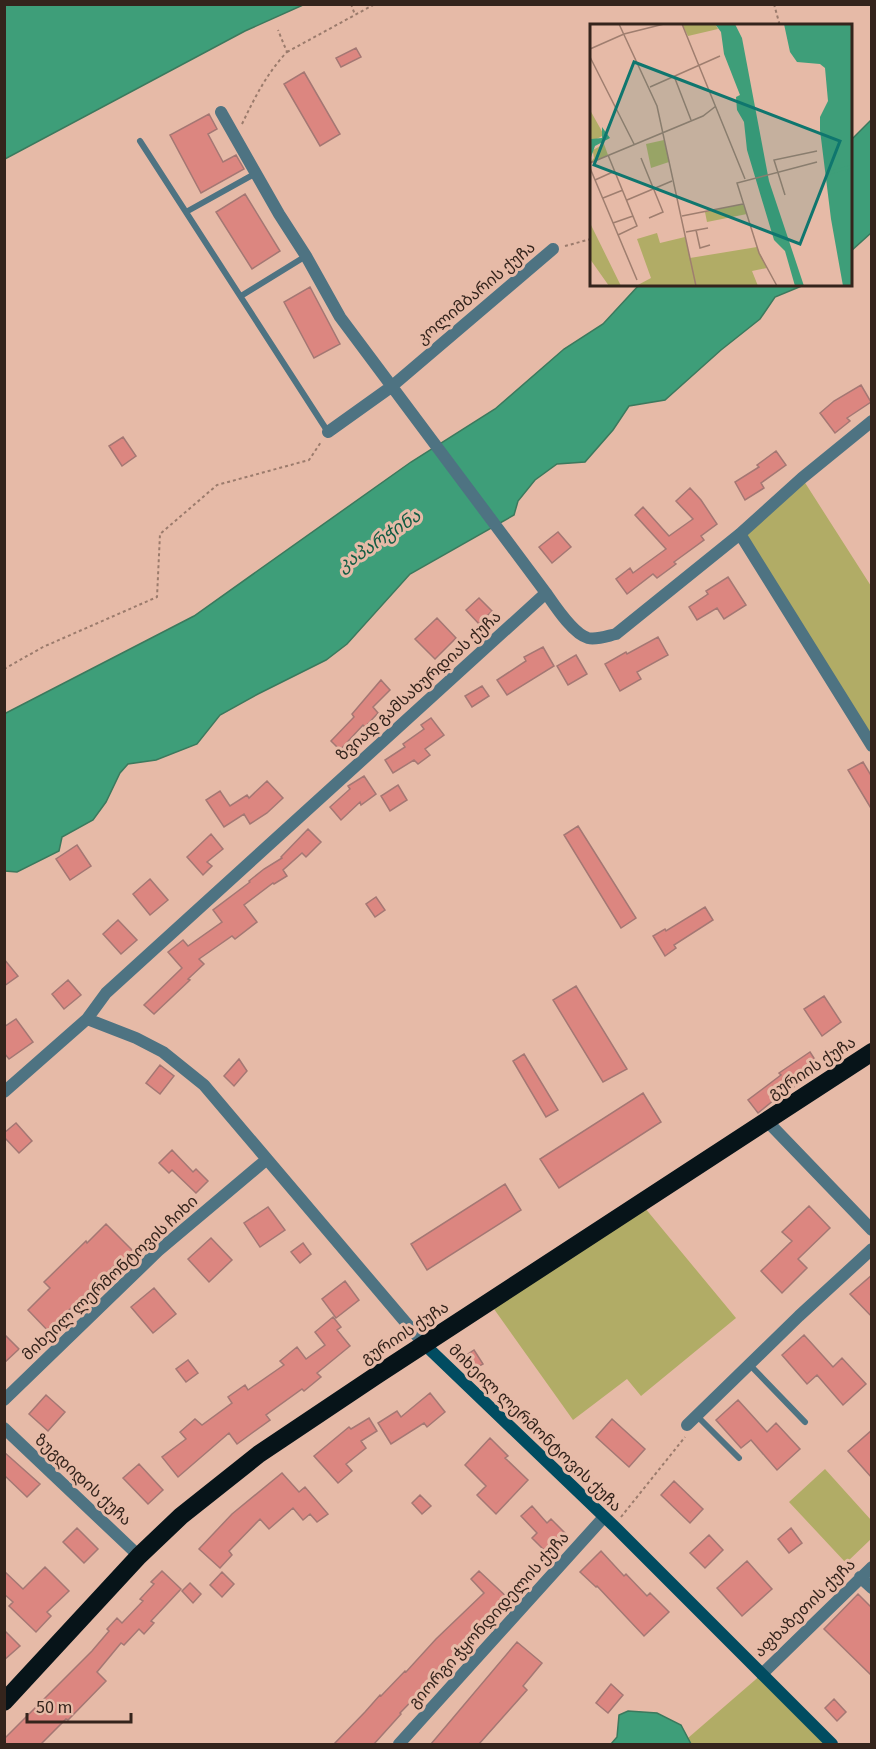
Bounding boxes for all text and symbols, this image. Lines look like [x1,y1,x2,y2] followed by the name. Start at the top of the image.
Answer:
[590,24,852,286] inset map
[412,237,540,349] street label: კოლიმბარის ქუჩა
[332,504,426,578] water label: კაპარჭინა
[332,606,506,766] street label: ზვიად გამსახურდიას ქუჩა
[764,1031,860,1105] street label: გურიის ქუჩა
[17,1190,203,1366] street label: მიხეილ ლერმონტოვის ჩიხი
[357,1296,453,1370] street label: გურიის ქუჩა
[444,1339,626,1517] street label: მიხეილ ლერმონტოვის ქუჩა
[30,1429,136,1531] street label: ზუგდიდის ქუჩა
[404,1527,574,1713] street label: გიორგი ჭყონდიდელის ქუჩა
[749,1554,861,1662] street label: აფხაზეთის ქუჩა
[27,1686,130,1724] scale bar
[36,1695,72,1720] text: 50 m

